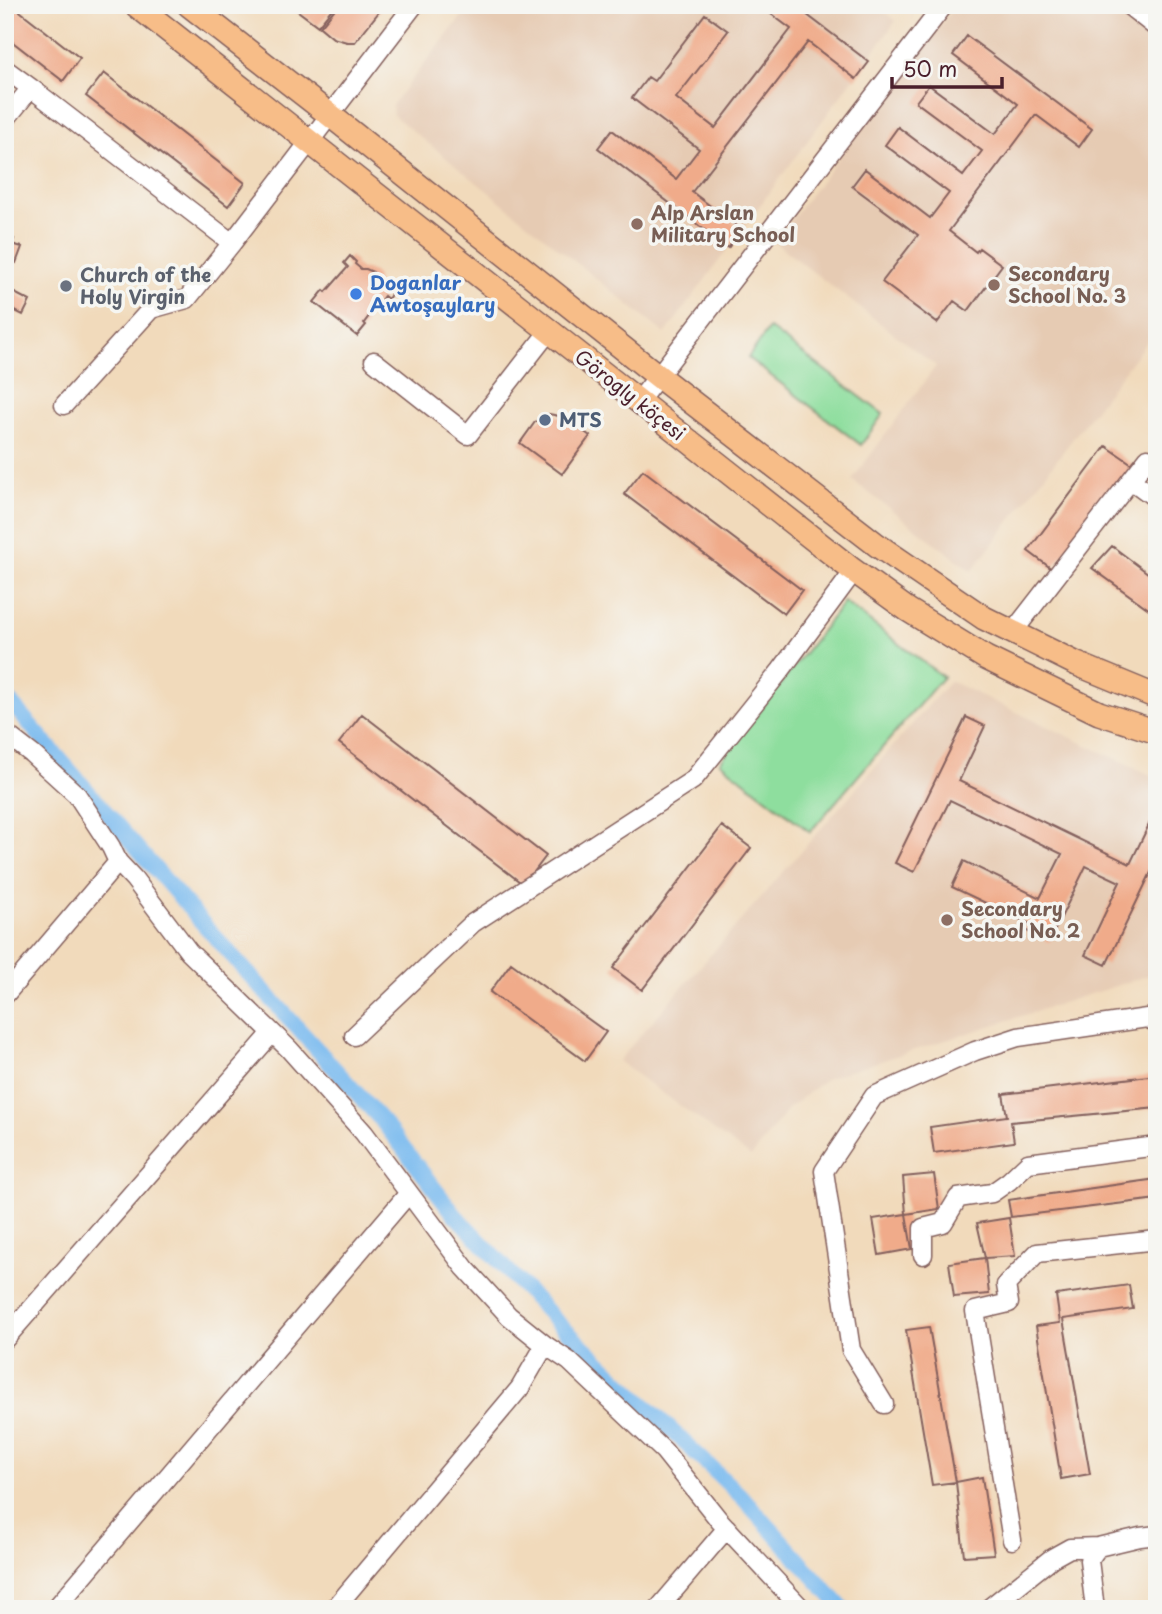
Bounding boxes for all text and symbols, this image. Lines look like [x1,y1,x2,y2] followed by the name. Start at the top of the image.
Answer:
[892,46,1003,90] scale bar
[903,52,957,84] text: 50 m
[651,198,795,248] place label: Alp Arslan Military School
[629,216,645,232] marker: Alp Arslan Military School
[1008,259,1126,309] place label: Secondary School No. 3
[80,260,211,310] place label: Church of the Holy Virgin
[370,268,495,318] place label: Doganlar Awtoşaylary
[986,277,1002,293] marker: Secondary School No. 3
[58,278,74,294] marker: Church of the Holy Virgin
[348,286,364,302] marker: Doganlar Awtoşaylary
[570,342,692,446] street label: Görogly köçesi
[559,405,602,433] place label: MTS
[537,412,553,428] marker: MTS
[961,894,1080,944] place label: Secondary School No. 2
[939,912,955,928] marker: Secondary School No. 2

